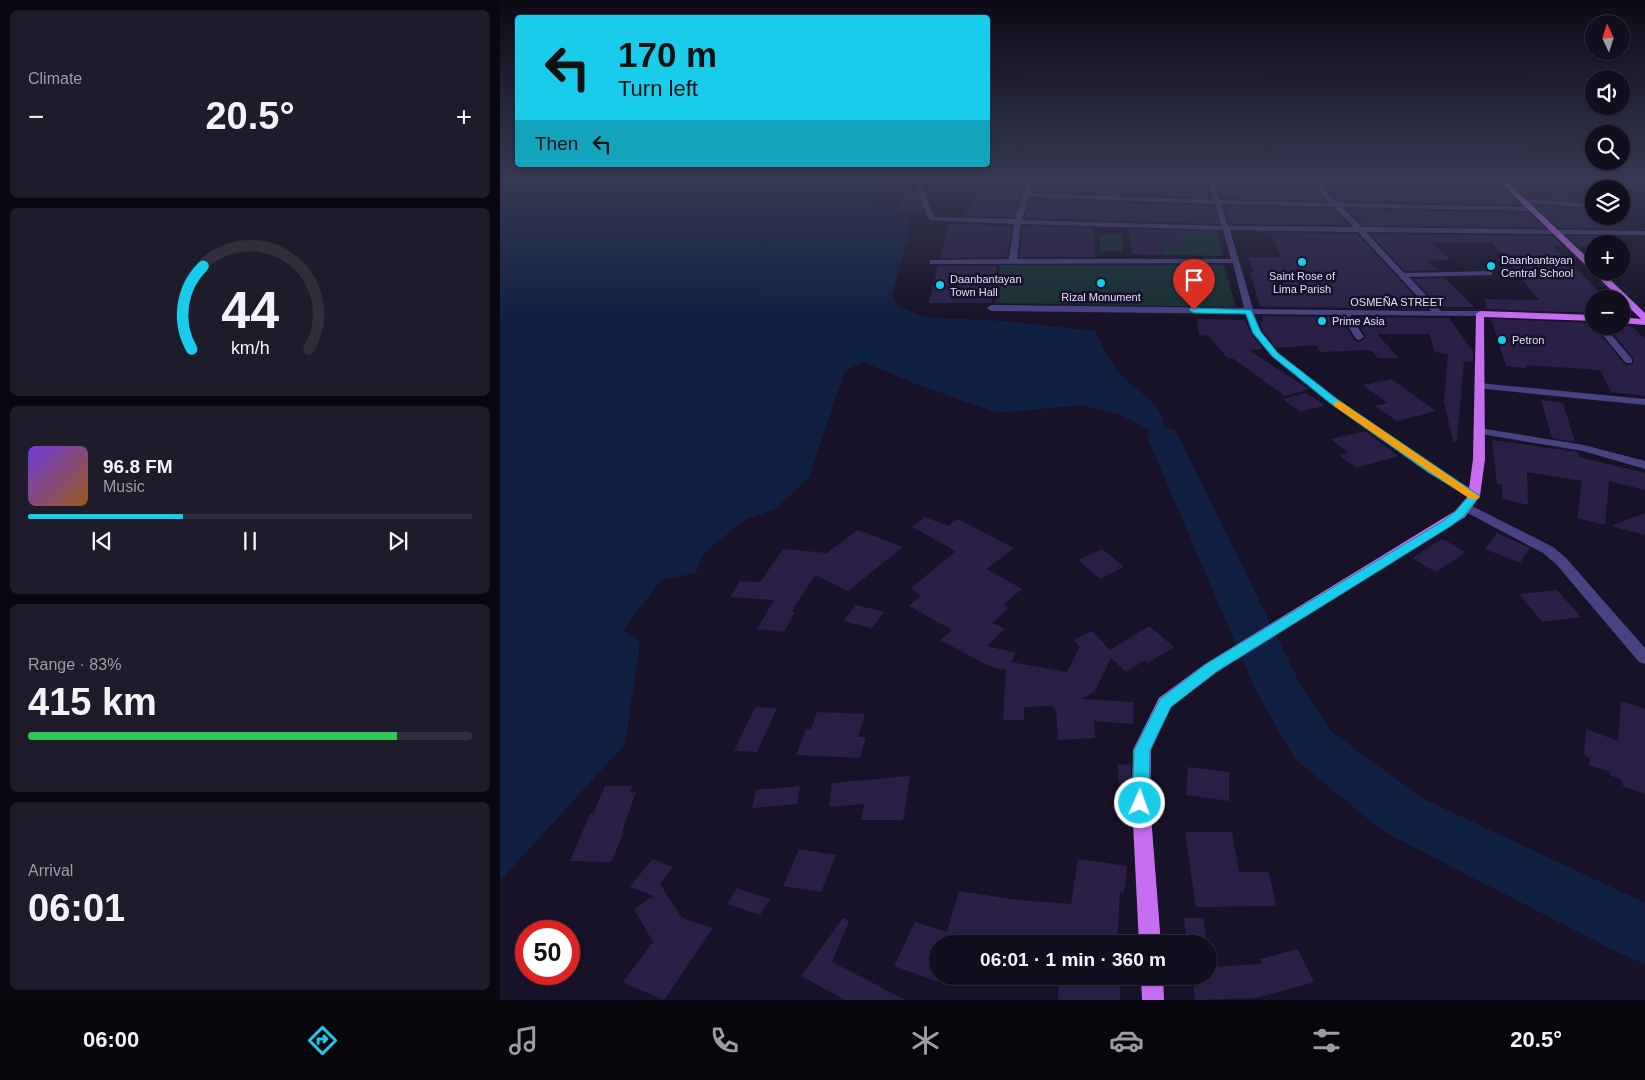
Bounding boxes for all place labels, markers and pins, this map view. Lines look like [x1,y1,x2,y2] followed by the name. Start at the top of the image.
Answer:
[1501,254,1573,279] place label: Daanbantayan Central School
[1296,256,1308,268] marker: Saint Rose of Lima Parish
[1173,259,1215,310] pin
[1485,260,1497,272] marker: Daanbantayan Central School
[1269,270,1336,295] place label: Saint Rose of Lima Parish
[950,273,1022,298] place label: Daanbantayan Town Hall
[1095,277,1107,289] marker: Rizal Monument
[934,279,946,291] marker: Daanbantayan Town Hall
[1061,291,1141,303] place label: Rizal Monument
[1316,315,1328,327] marker: Prime Asia
[1332,315,1385,327] place label: Prime Asia
[1496,334,1508,346] marker: Petron
[1512,334,1544,346] place label: Petron

